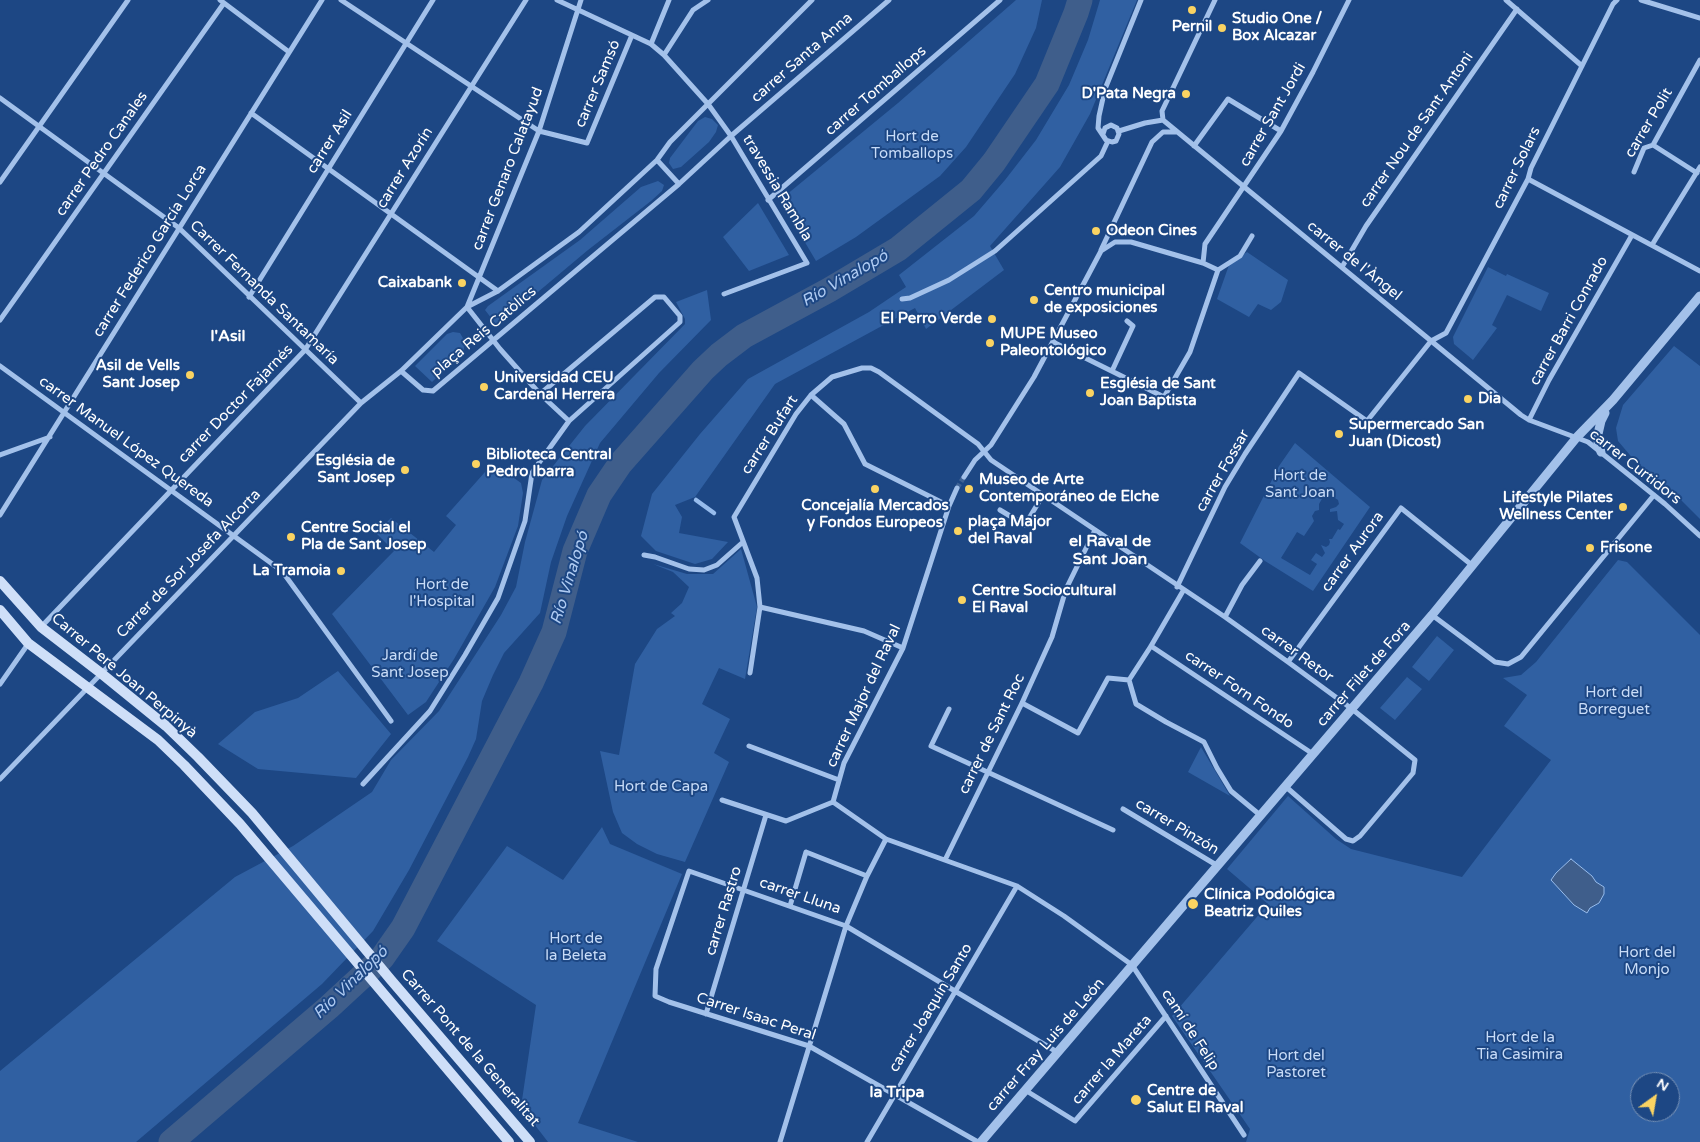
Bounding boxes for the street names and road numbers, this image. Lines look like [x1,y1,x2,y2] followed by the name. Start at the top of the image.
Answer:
[748,9,856,107] street label: carrer Santa Anna
[571,37,625,131] street label: carrer Samsó
[822,42,930,140] street label: carrer Tomballops
[1356,49,1478,211] street label: carrer Nou de Sant Antoni
[1236,60,1310,170] street label: carrer Sant Jordi
[469,85,547,253] street label: carrer Genaro Calatayud
[1621,85,1677,161] street label: carrer Polit
[52,88,152,220] street label: carrer Pedro Canales
[303,107,357,177] street label: carrer Asil
[373,124,437,212] street label: carrer Azorín
[1489,124,1545,212] street label: carrer Solars
[738,131,816,245] street label: travessia Rambla
[89,161,211,341] street label: carrer Federico García Lorca
[186,217,342,369] street label: Carrer Fernanda Santamaría
[1303,217,1405,305] street label: carrer de l'Àngel
[1526,253,1612,389] street label: carrer Barri Conrado
[428,283,540,381] street label: plaça Reis Catòlics
[175,341,297,467] street label: carrer Doctor Fajarnés
[35,372,217,512] street label: carrer Manuel López Quereda
[738,392,802,478] street label: carrer Bufart
[1585,425,1685,509] street label: carrer Curtidors
[1192,427,1254,515] street label: carrer Fossar
[113,486,265,642] street label: Carrer de Sor Josefa Alcorta
[1318,508,1388,596] street label: carrer Aurora
[47,610,201,742] street label: Carrer Pere Joan Perpinyà
[1313,618,1415,730] street label: carrer Filet de Fora
[823,622,905,770] street label: carrer Major del Raval
[1257,622,1337,686] street label: carrer Retor
[1181,647,1297,733] street label: carrer Forn Fondo
[955,671,1029,797] street label: carrer de Sant Roc
[1132,795,1222,859] street label: carrer Pinzón
[702,864,746,958] street label: carrer Rastro
[757,874,843,918] street label: carrer Lluna
[885,940,977,1076] street label: carrer Joaquín Santo
[397,966,543,1130] street label: Carrer Pont de la Generalitat
[983,975,1109,1115] street label: carrer Fray Luis de León
[1157,986,1223,1074] street label: camí de Felip
[694,989,818,1045] street label: Carrer Isaac Peral
[1068,1011,1156,1109] street label: carrer la Mareta

